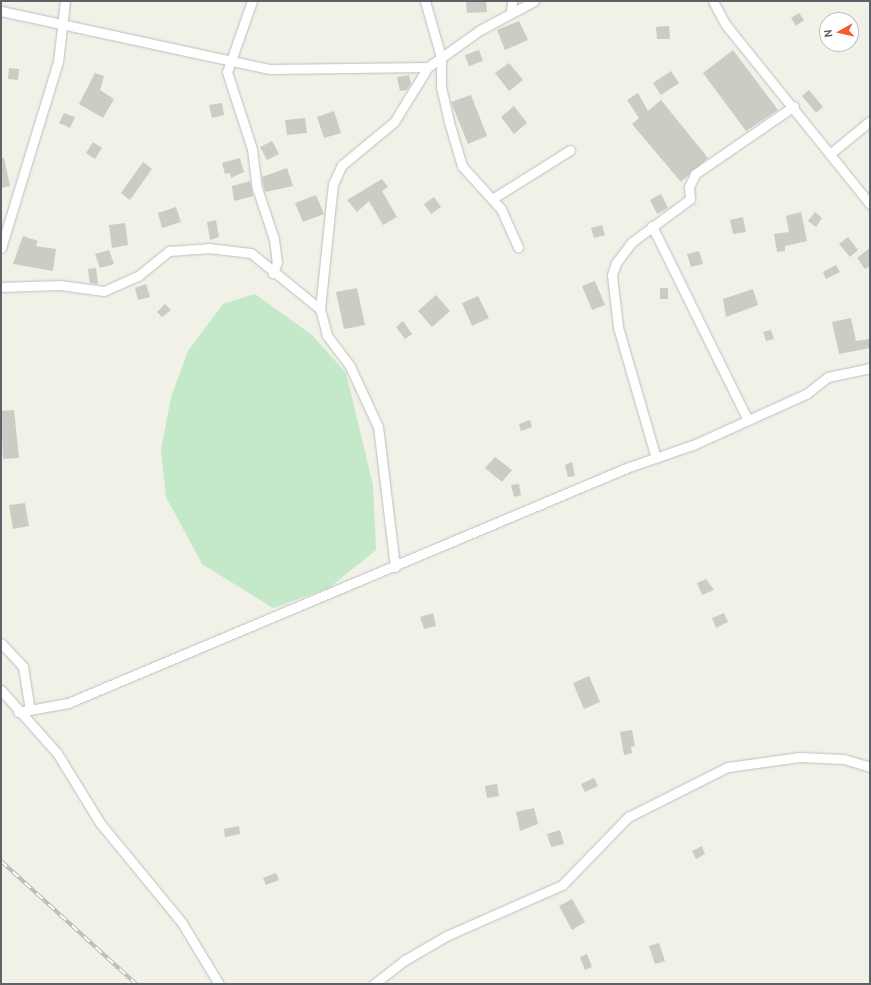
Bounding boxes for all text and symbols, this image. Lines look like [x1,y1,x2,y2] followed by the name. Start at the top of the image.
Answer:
[819,12,859,52] north arrow
[821,29,836,38] text: N

